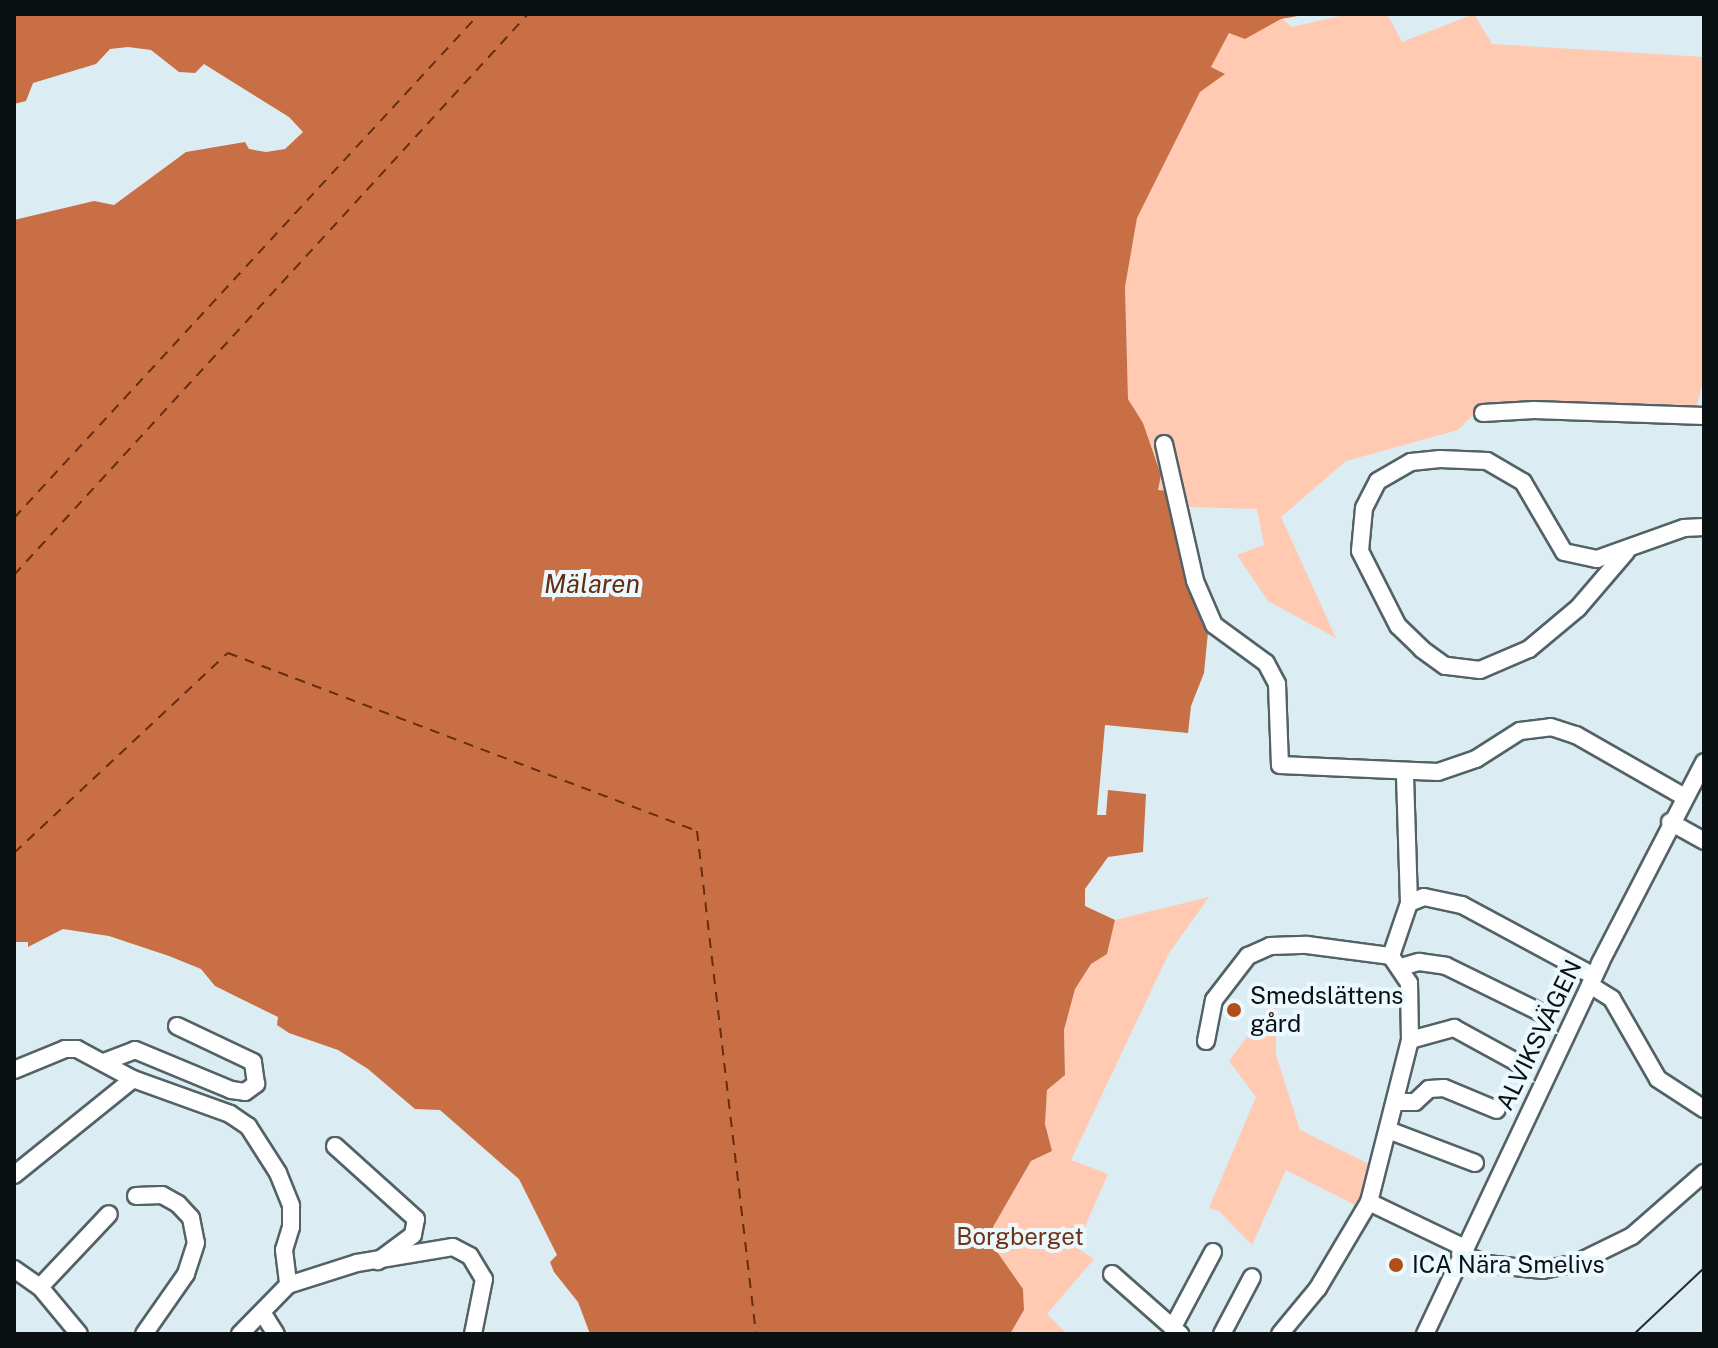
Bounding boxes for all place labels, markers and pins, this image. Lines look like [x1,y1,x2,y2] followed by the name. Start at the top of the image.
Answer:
[1250,982,1403,1038] place label: Smedslättens gård
[1225,1001,1243,1019] marker: Smedslättens gård
[1412,1251,1605,1279] place label: ICA Nära Smelivs
[1387,1256,1405,1274] marker: ICA Nära Smelivs

